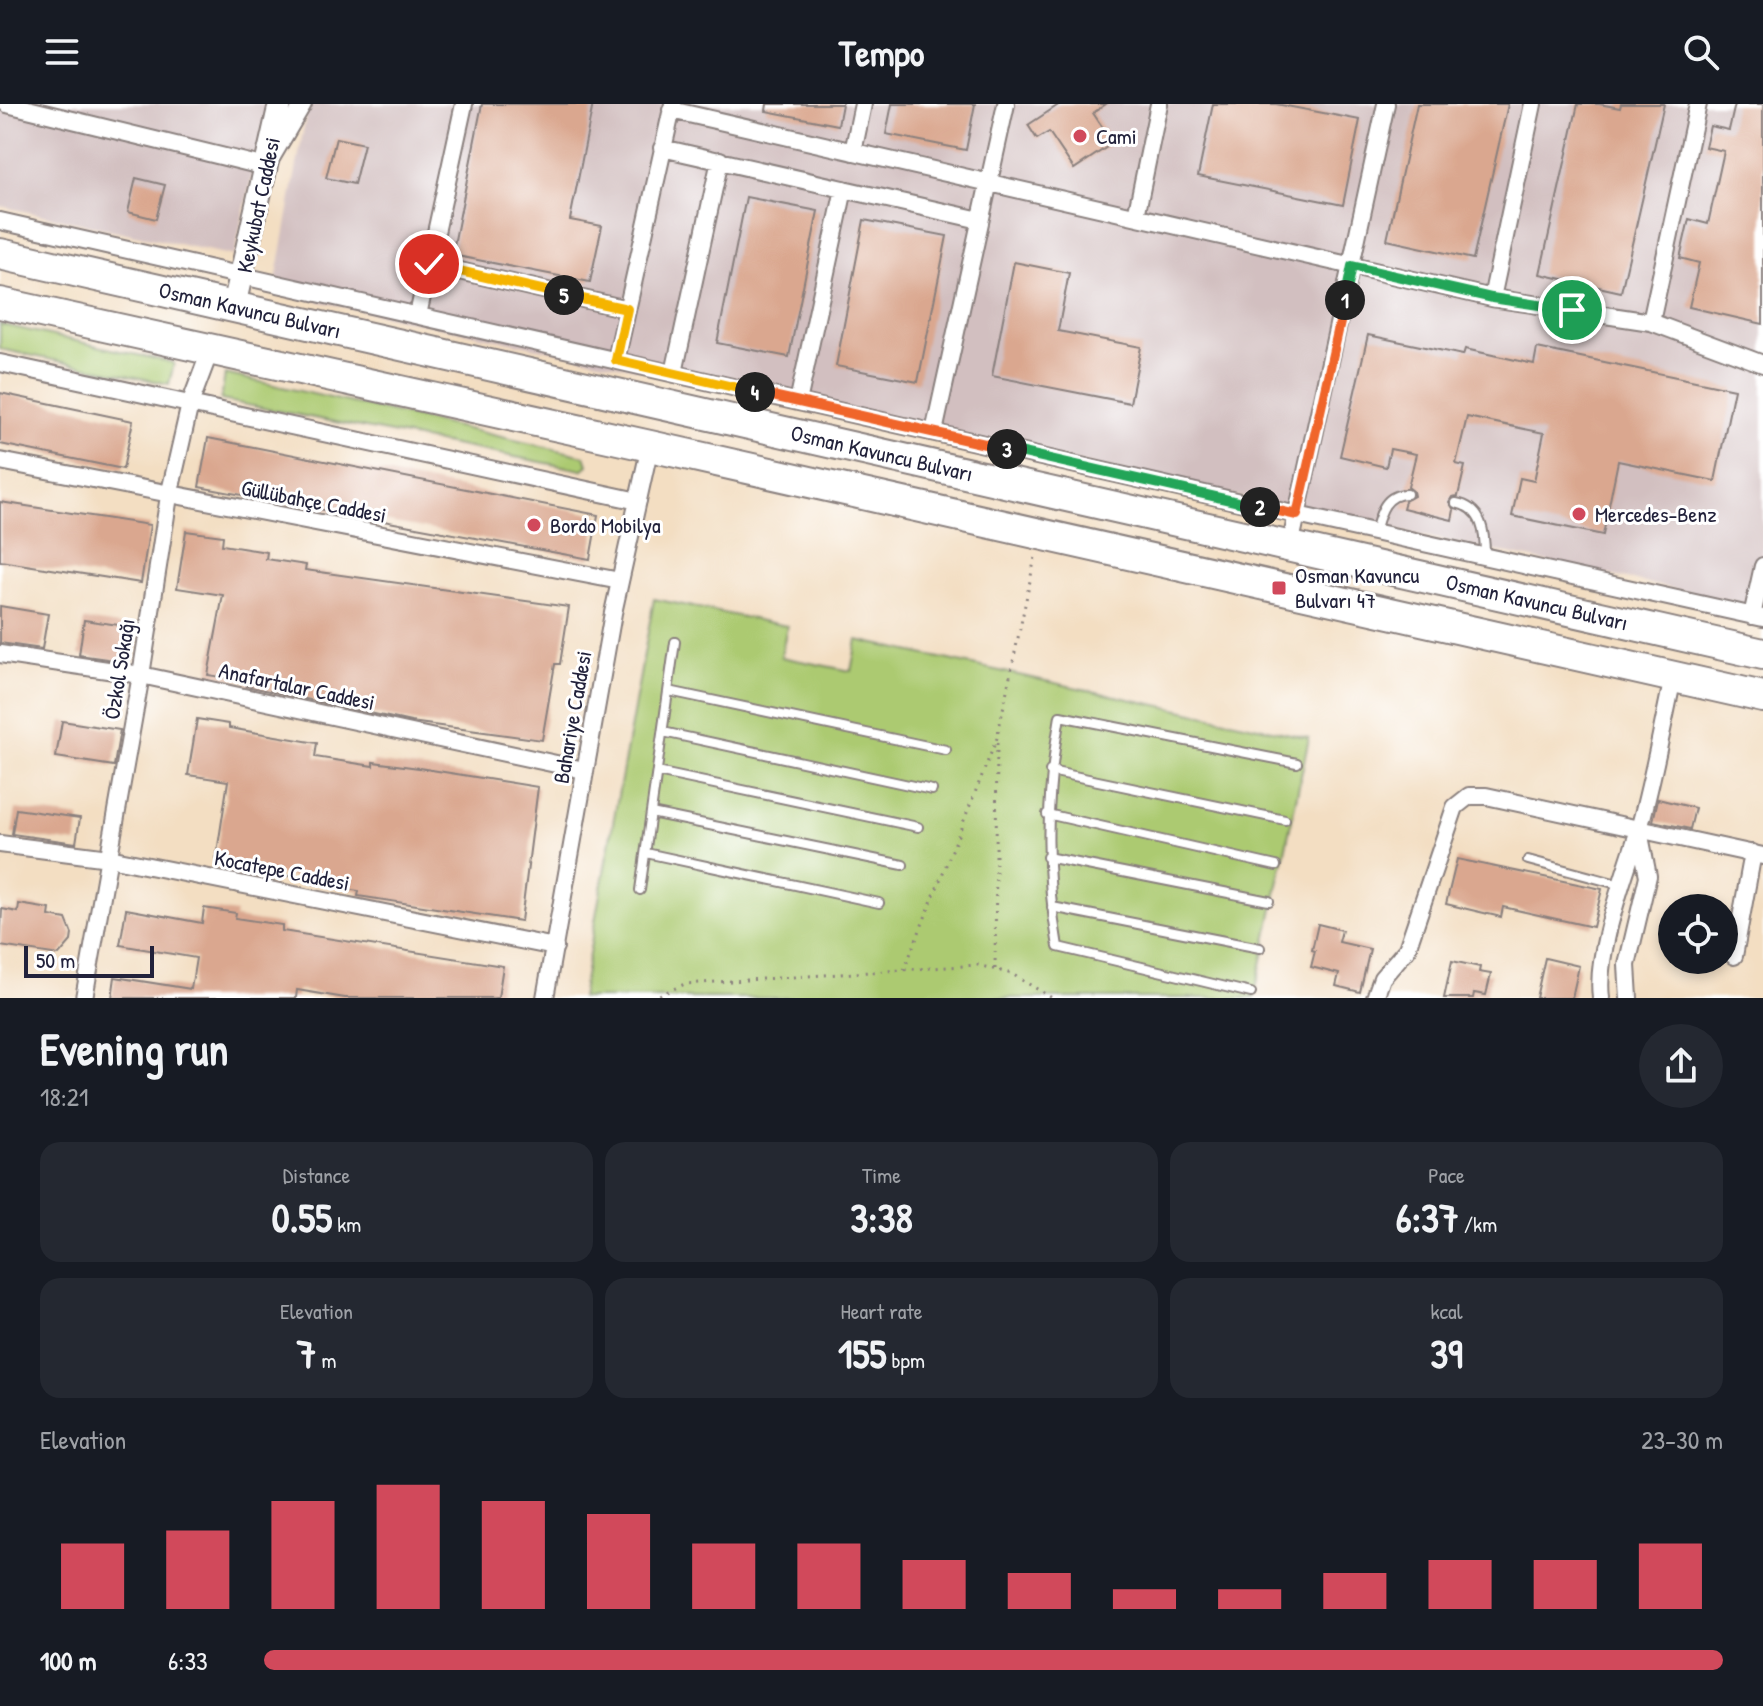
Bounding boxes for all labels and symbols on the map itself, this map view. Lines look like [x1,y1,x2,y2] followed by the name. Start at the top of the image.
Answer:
[1096,121,1137,151] place label: Cami
[1071,127,1089,145] marker: Cami
[229,134,287,276] street label: Keykubat Caddesi
[395,230,463,298] pin
[156,274,344,346] street label: Osman Kavuncu Bulvarı
[544,275,584,315] pin: 5
[1538,276,1606,344] pin
[1325,280,1365,320] pin: 1
[735,372,775,412] pin: 4
[788,417,976,489] street label: Osman Kavuncu Bulvarı
[987,429,1027,469] pin: 3
[239,472,389,530] street label: Güllübahçe Caddesi
[1240,487,1280,527] pin: 2
[1595,499,1717,529] place label: Mercedes-Benz
[1570,505,1588,523] marker: Mercedes-Benz
[550,510,661,540] place label: Bordo Mobilya
[525,516,543,534] marker: Bordo Mobilya
[1295,560,1420,615] place label: Osman Kavuncu Bulvarı 47
[1443,566,1631,638] street label: Osman Kavuncu Bulvarı
[1270,579,1288,597] marker: Osman Kavuncu Bulvarı 47
[96,616,142,722] street label: Özkol Sokağı
[546,648,598,786] street label: Bahariye Caddesi
[216,655,378,717] street label: Anafartalar Caddesi
[212,842,352,898] street label: Kocatepe Caddesi
[24,942,154,978] scale bar

